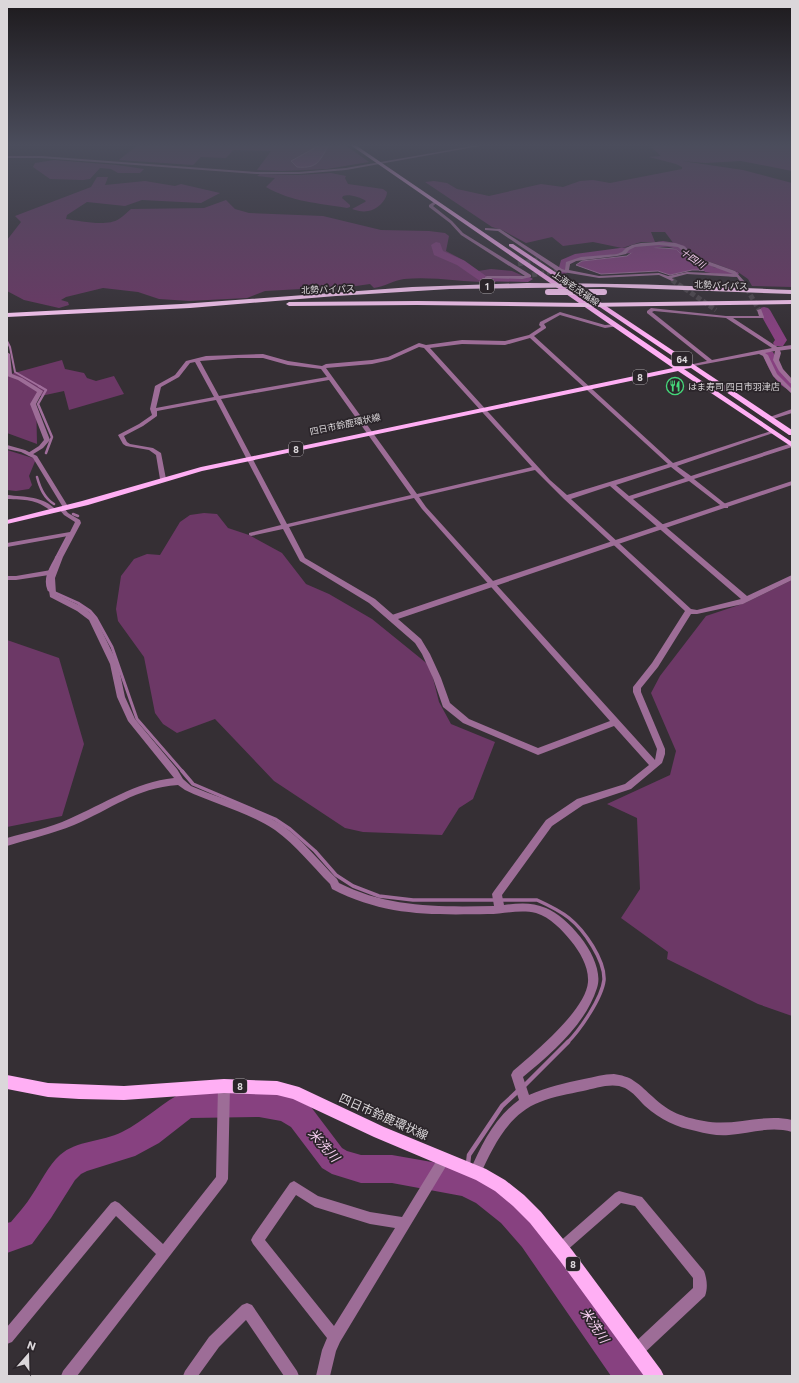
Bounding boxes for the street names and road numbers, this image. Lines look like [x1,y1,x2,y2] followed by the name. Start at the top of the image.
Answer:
[551,268,602,308] street label: 上海老茂福線
[480,279,494,293] road number: 1
[694,279,748,291] street label: 北勢バイパス
[301,283,355,295] street label: 北勢バイパス
[672,352,692,366] road number: 64
[633,370,647,384] road number: 8
[309,411,382,437] street label: 四日市鈴鹿環状線
[289,442,303,456] road number: 8
[233,1079,247,1093] road number: 8
[337,1090,431,1142] street label: 四日市鈴鹿環状線
[566,1257,580,1271] road number: 8

